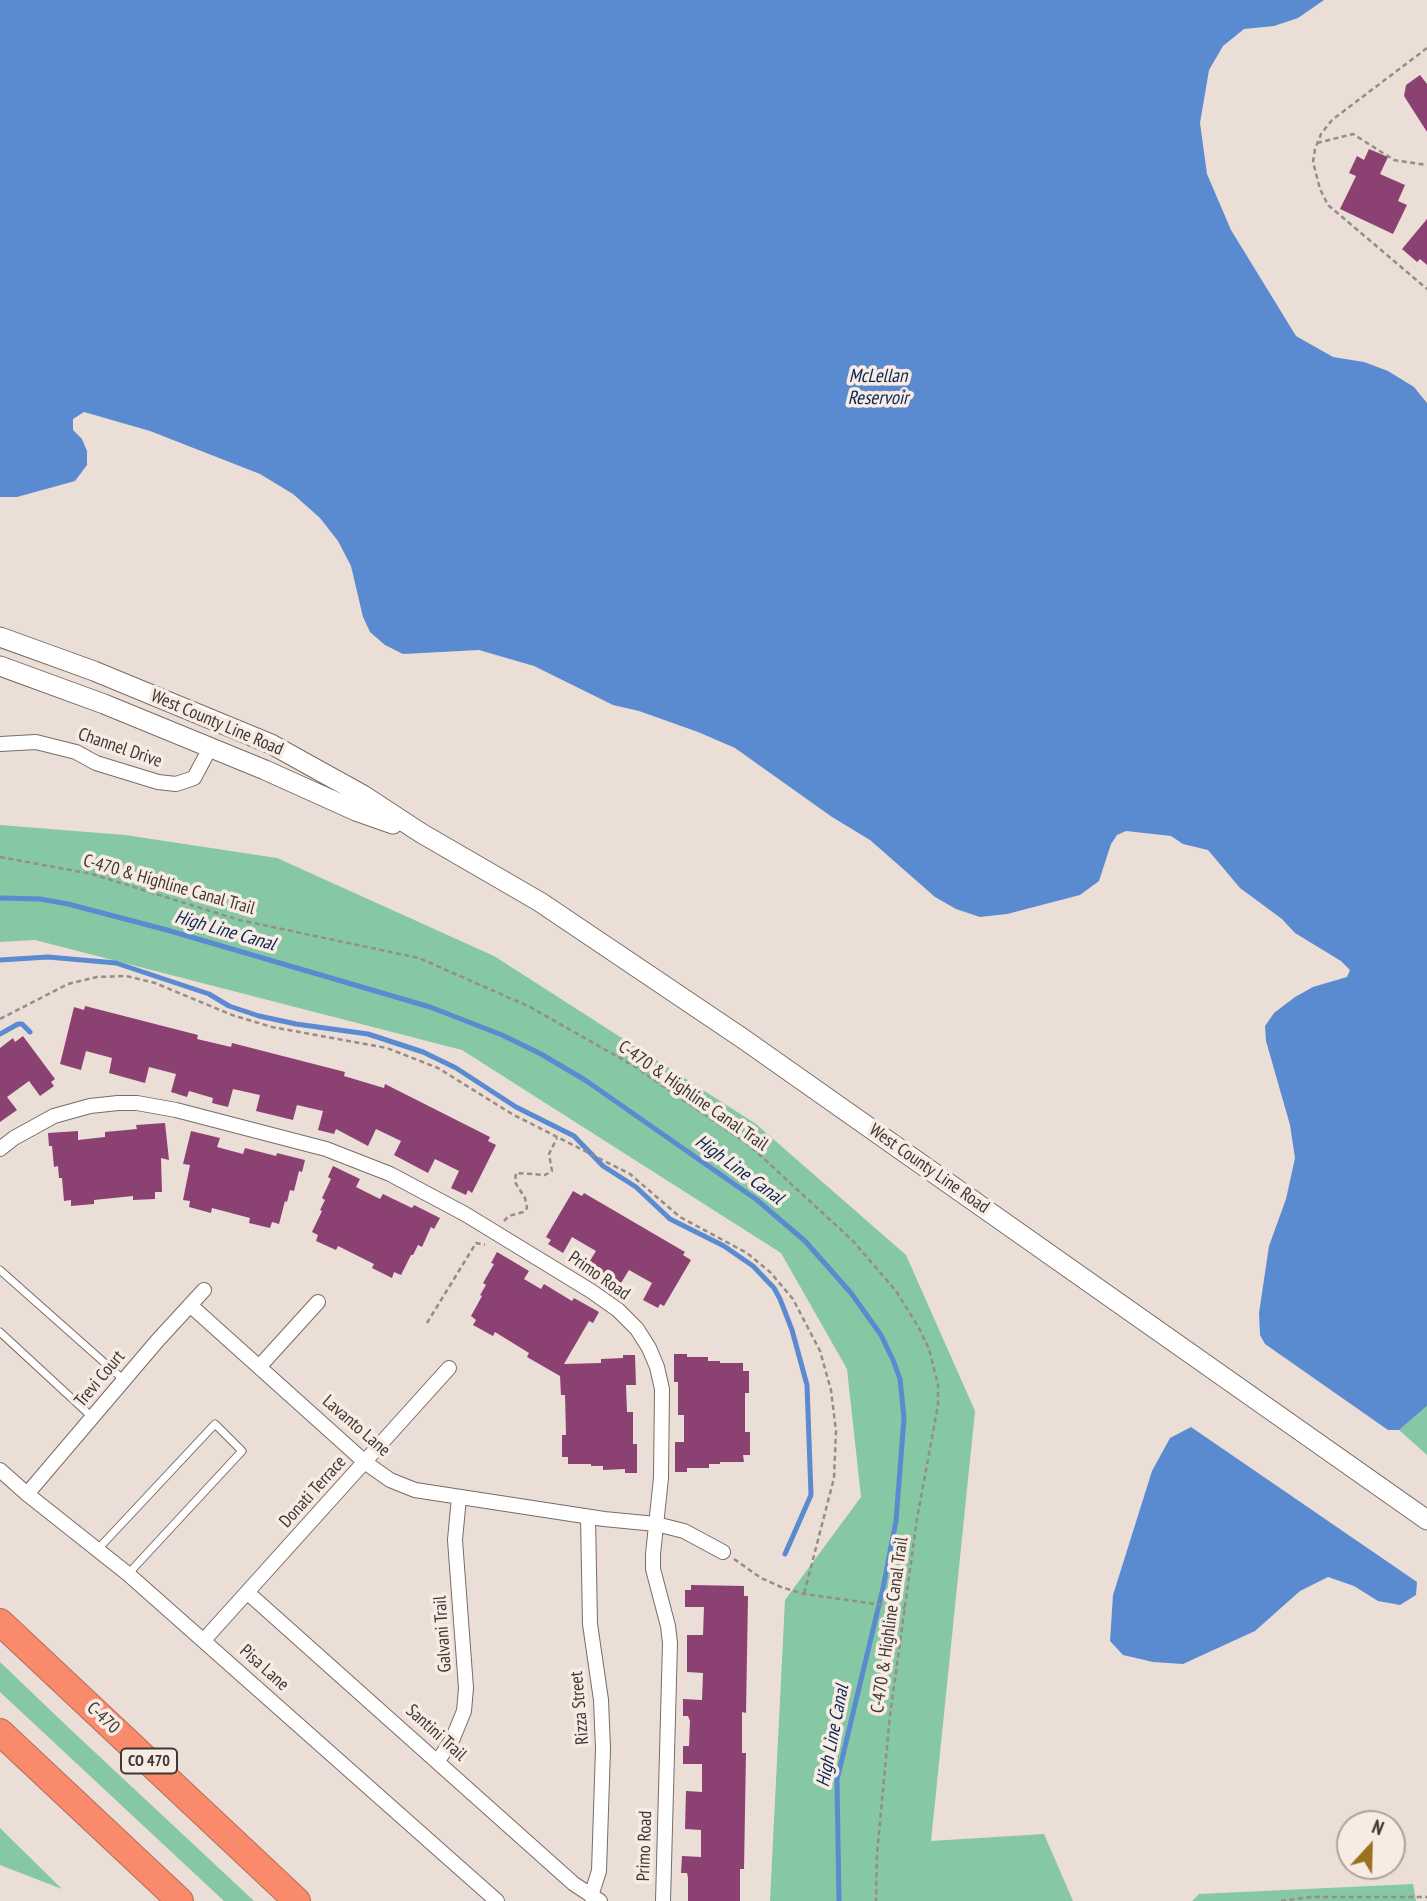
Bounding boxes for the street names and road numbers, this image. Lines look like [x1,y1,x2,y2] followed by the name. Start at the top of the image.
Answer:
[148,685,286,761] street label: West County Line Road
[75,724,165,772] street label: Channel Drive
[81,850,257,920] street label: C-470 & Highline Canal Trail
[614,1036,772,1156] street label: C-470 & Highline Canal Trail
[865,1120,993,1218] street label: West County Line Road
[564,1247,634,1305] street label: Primo Road
[70,1346,130,1412] street label: Trevi Court
[318,1391,394,1461] street label: Lavanto Lane
[275,1452,351,1532] street label: Donati Terrace
[867,1536,913,1714] street label: C-470 & Highline Canal Trail
[430,1595,456,1673] street label: Galvani Trail
[235,1640,293,1696] street label: Pisa Lane
[566,1670,594,1746] street label: Rizza Street
[82,1698,124,1738] street label: C-470
[401,1700,471,1766] street label: Santini Trail
[121,1749,177,1774] road number: CO 470
[633,1810,657,1882] street label: Primo Road

